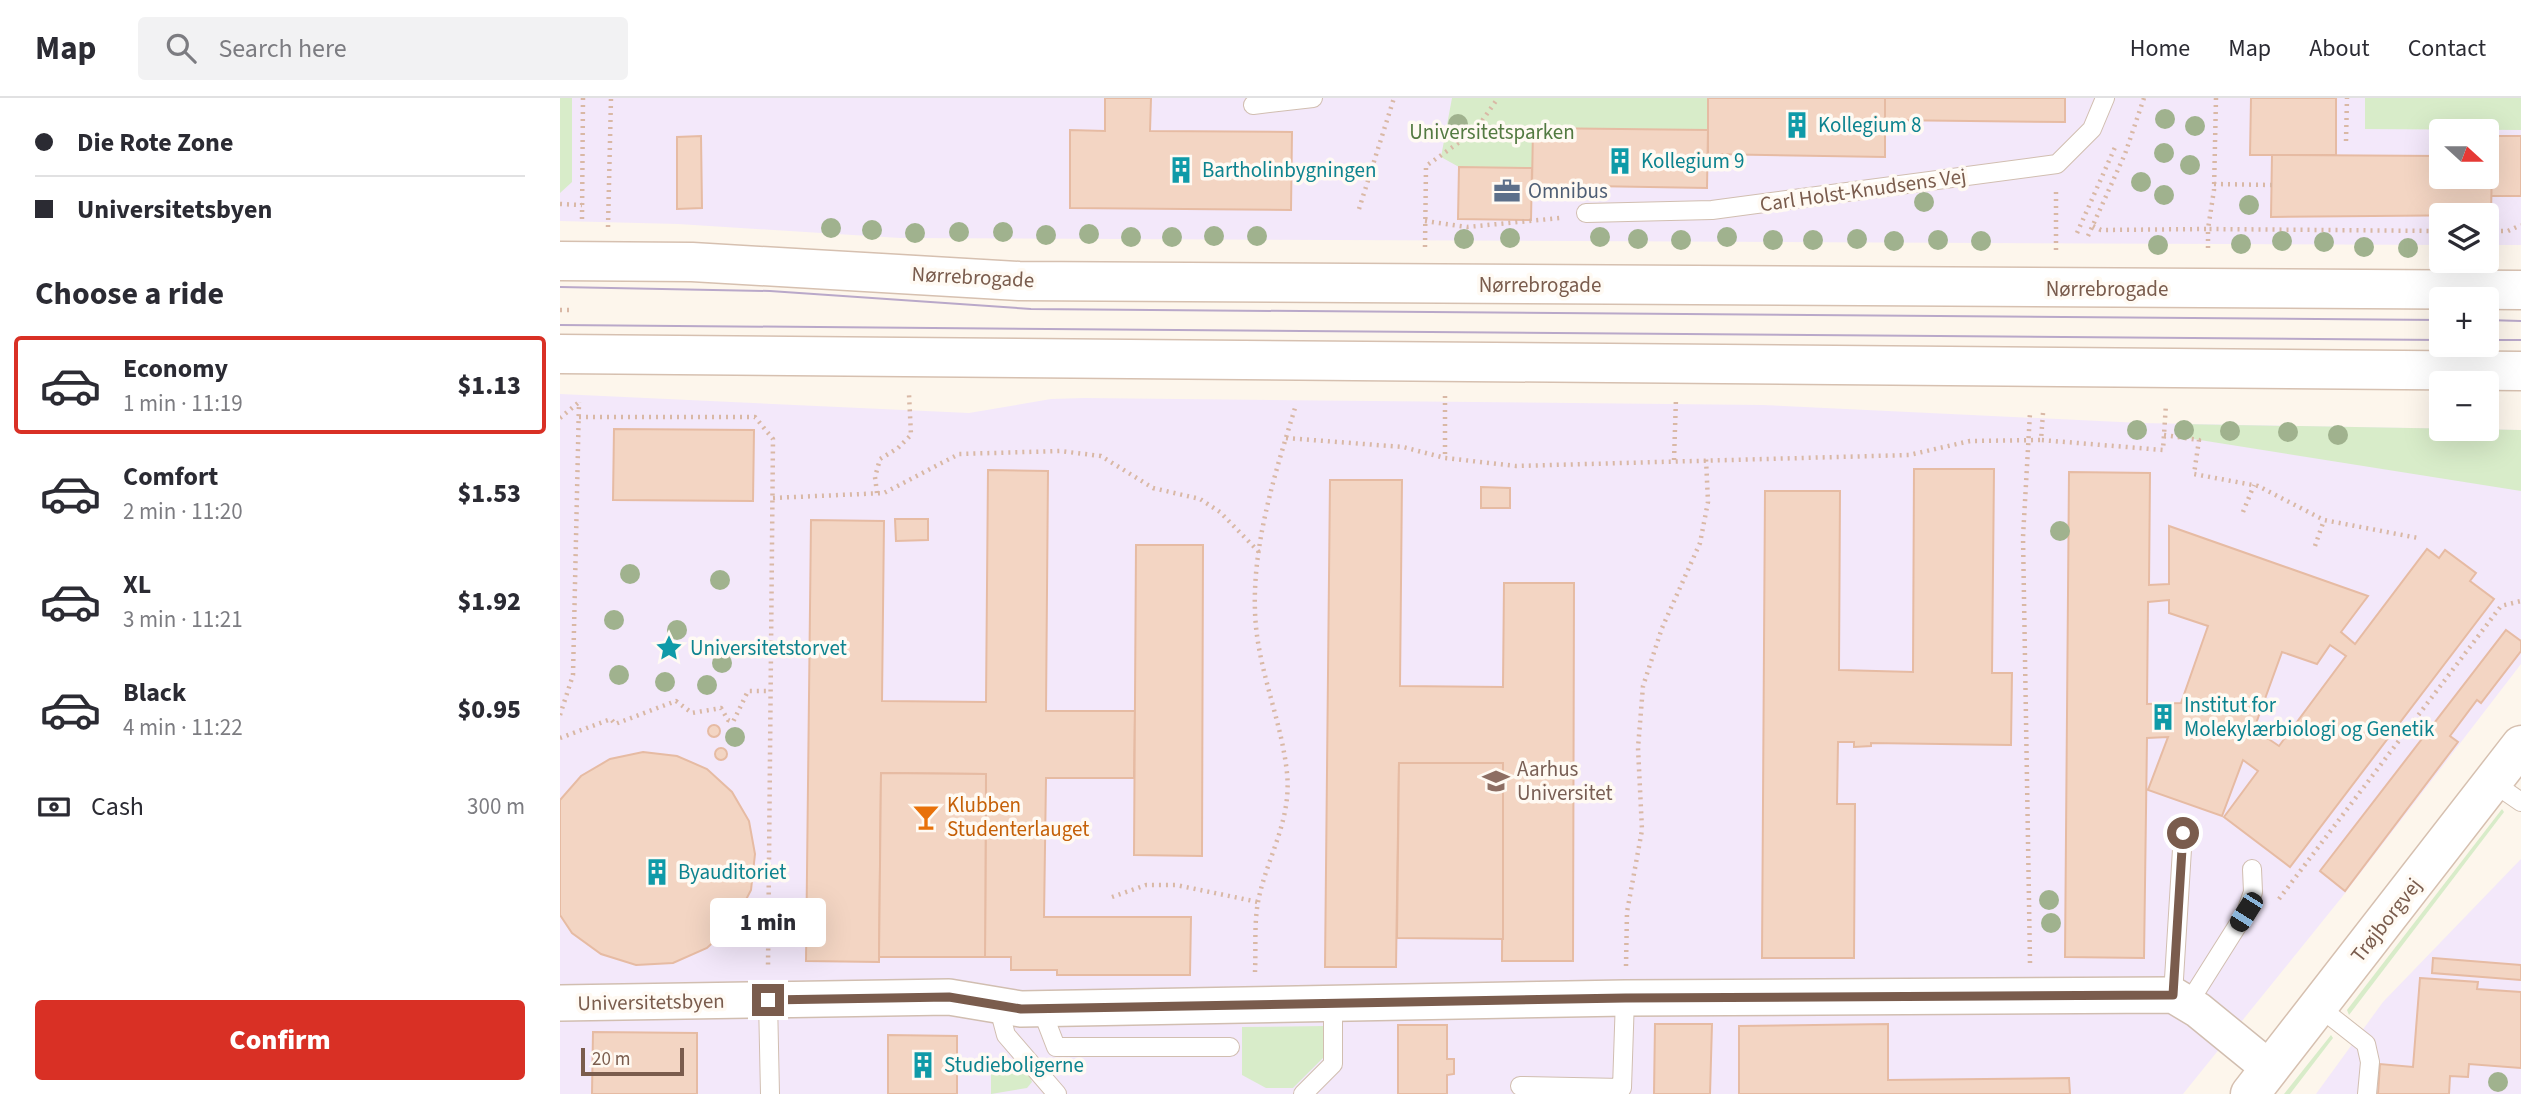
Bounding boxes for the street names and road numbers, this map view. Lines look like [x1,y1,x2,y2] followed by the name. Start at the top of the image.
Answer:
[1758,161,1968,219] street label: Carl Holst-Knudsens Vej
[911,259,1035,295] street label: Nørrebrogade
[1479,270,1601,300] street label: Nørrebrogade
[2046,274,2168,304] street label: Nørrebrogade
[2343,871,2429,969] street label: Trøjborgvej
[577,986,725,1018] street label: Universitetsbyen

